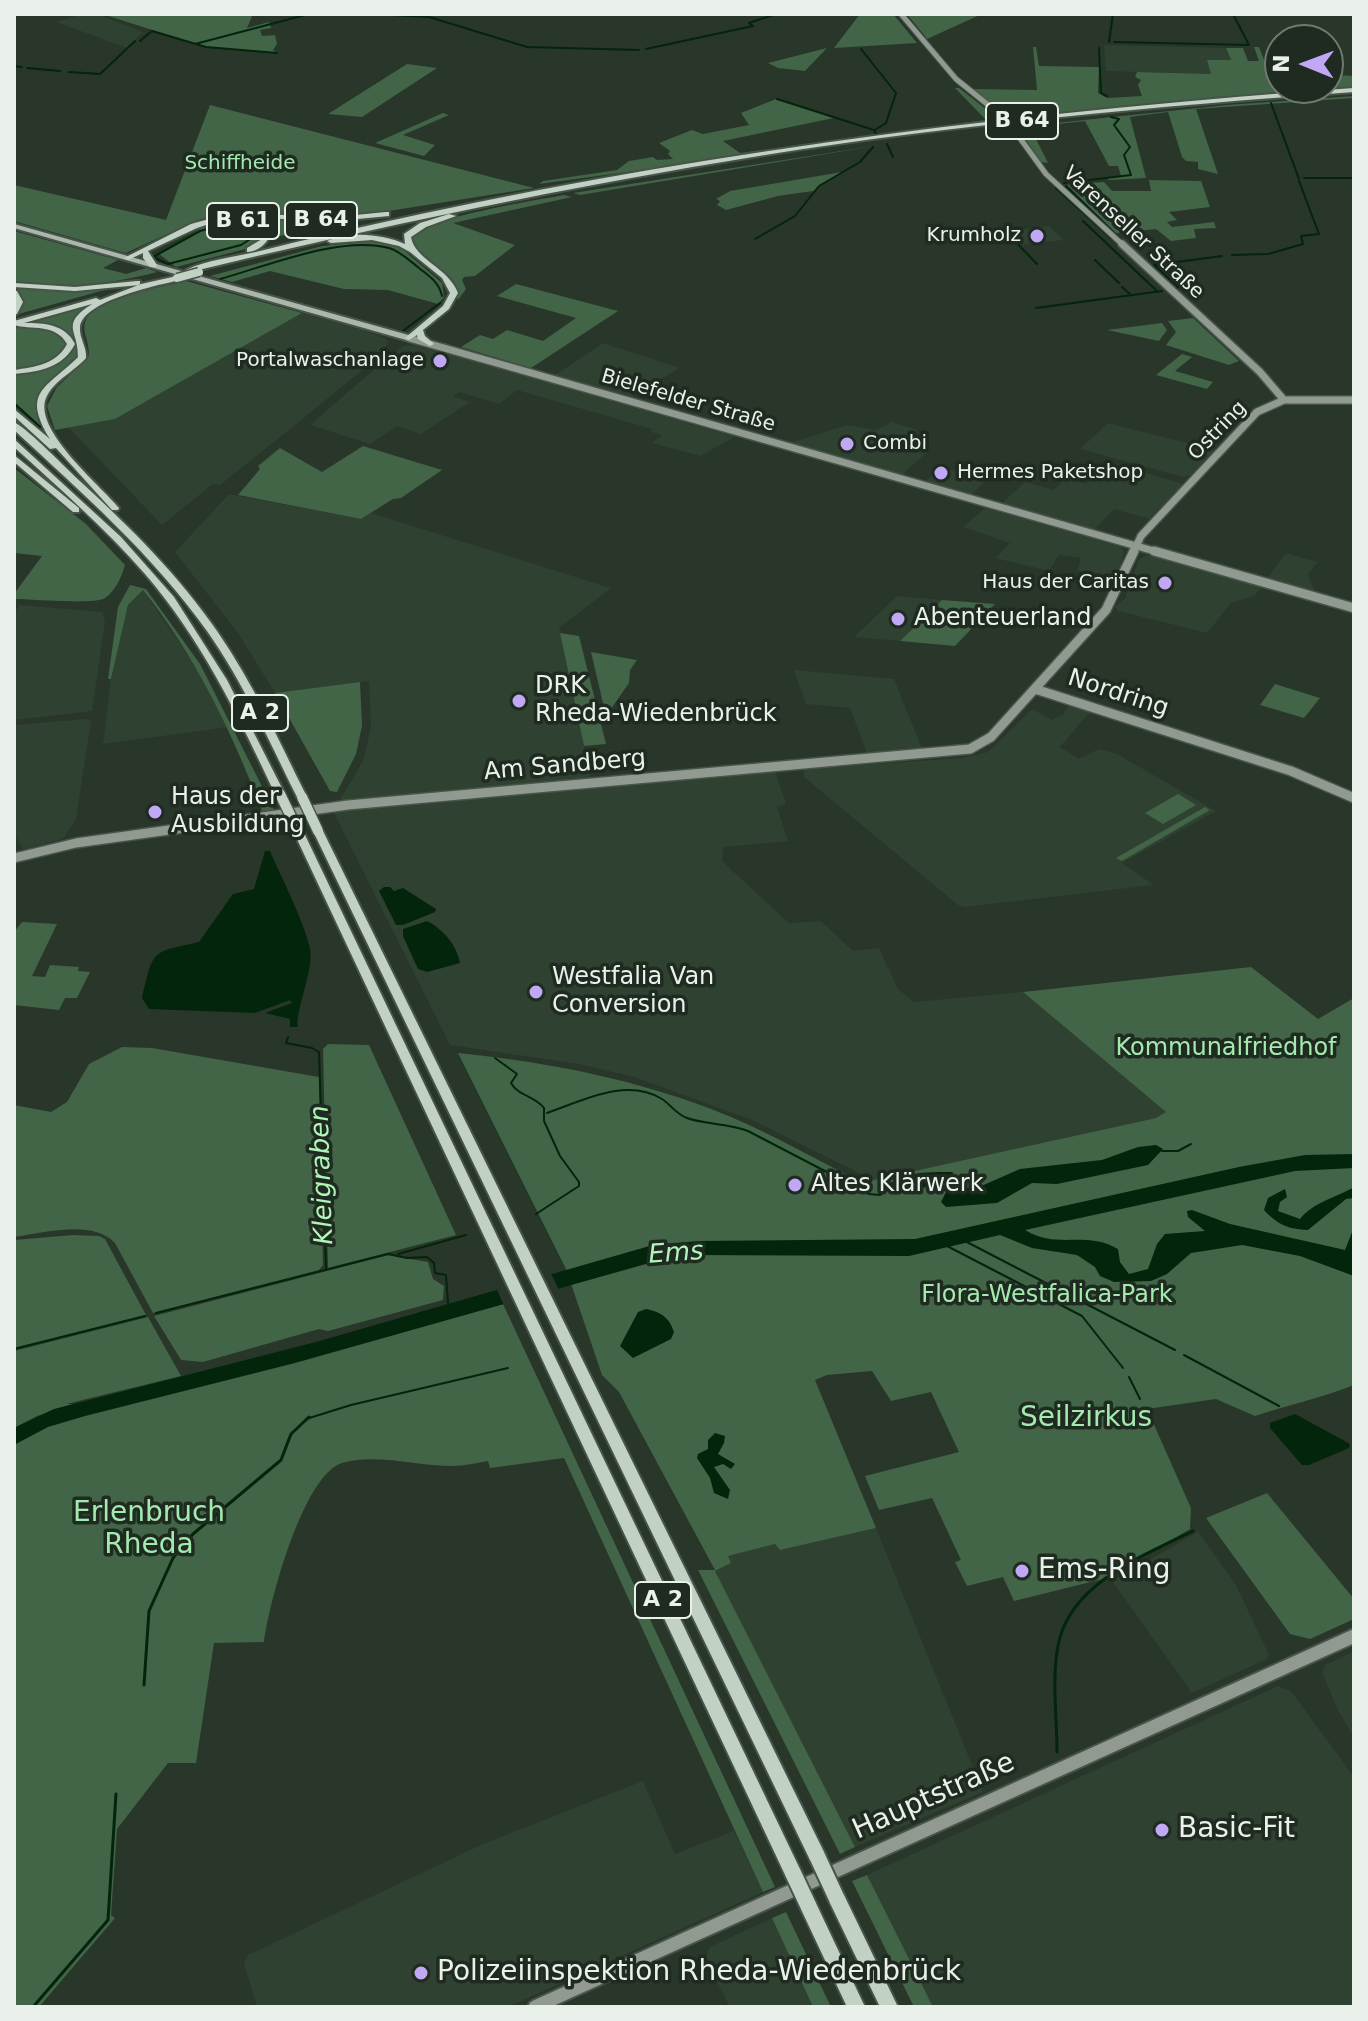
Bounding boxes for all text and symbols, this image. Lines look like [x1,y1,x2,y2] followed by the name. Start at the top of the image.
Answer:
[1264,24,1344,104] north arrow
[1269,54,1294,73] text: N
[986,103,1058,139] road number: B 64
[184,152,296,176] park label: Schiffheide
[1058,162,1208,304] street label: Varenseller Straße
[285,202,357,238] road number: B 64
[207,203,279,239] road number: B 61
[927,224,1021,248] place label: Krumholz
[1028,227,1046,245] marker: Krumholz
[236,349,424,373] place label: Portalwaschanlage
[431,352,449,370] marker: Portalwaschanlage
[598,365,778,437] street label: Bielefelder Straße
[1184,396,1252,466] street label: Ostring
[863,432,927,456] place label: Combi
[838,435,856,453] marker: Combi
[957,461,1143,485] place label: Hermes Paketshop
[932,464,950,482] marker: Hermes Paketshop
[982,571,1149,595] place label: Haus der Caritas
[1156,574,1174,592] marker: Haus der Caritas
[914,605,1091,633] place label: Abenteuerland
[889,610,907,628] marker: Abenteuerland
[1064,664,1172,724] street label: Nordring
[535,673,777,729] place label: DRK Rheda-Wiedenbrück
[510,692,528,710] marker: DRK Rheda-Wiedenbrück
[232,695,288,731] road number: A 2
[483,745,647,787] street label: Am Sandberg
[171,784,305,840] place label: Haus der Ausbildung
[146,803,164,821] marker: Haus der Ausbildung
[552,964,714,1020] place label: Westfalia Van Conversion
[527,983,545,1001] marker: Westfalia Van Conversion
[1115,1035,1337,1063] park label: Kommunalfriedhof
[305,1105,341,1245] water label: Kleigraben
[811,1171,984,1199] place label: Altes Klärwerk
[786,1176,804,1194] marker: Altes Klärwerk
[647,1237,705,1271] water label: Ems
[921,1282,1173,1310] park label: Flora-Westfalica-Park
[1020,1402,1152,1436] park label: Seilzirkus
[73,1497,225,1563] park label: Erlenbruch Rheda
[1038,1554,1170,1588] place label: Ems-Ring
[1013,1562,1031,1580] marker: Ems-Ring
[635,1582,691,1618] road number: A 2
[848,1746,1020,1848] street label: Hauptstraße
[1178,1813,1295,1847] place label: Basic-Fit
[1153,1821,1171,1839] marker: Basic-Fit
[437,1956,961,1990] place label: Polizeiinspektion Rheda-Wiedenbrück
[412,1964,430,1982] marker: Polizeiinspektion Rheda-Wiedenbrück

